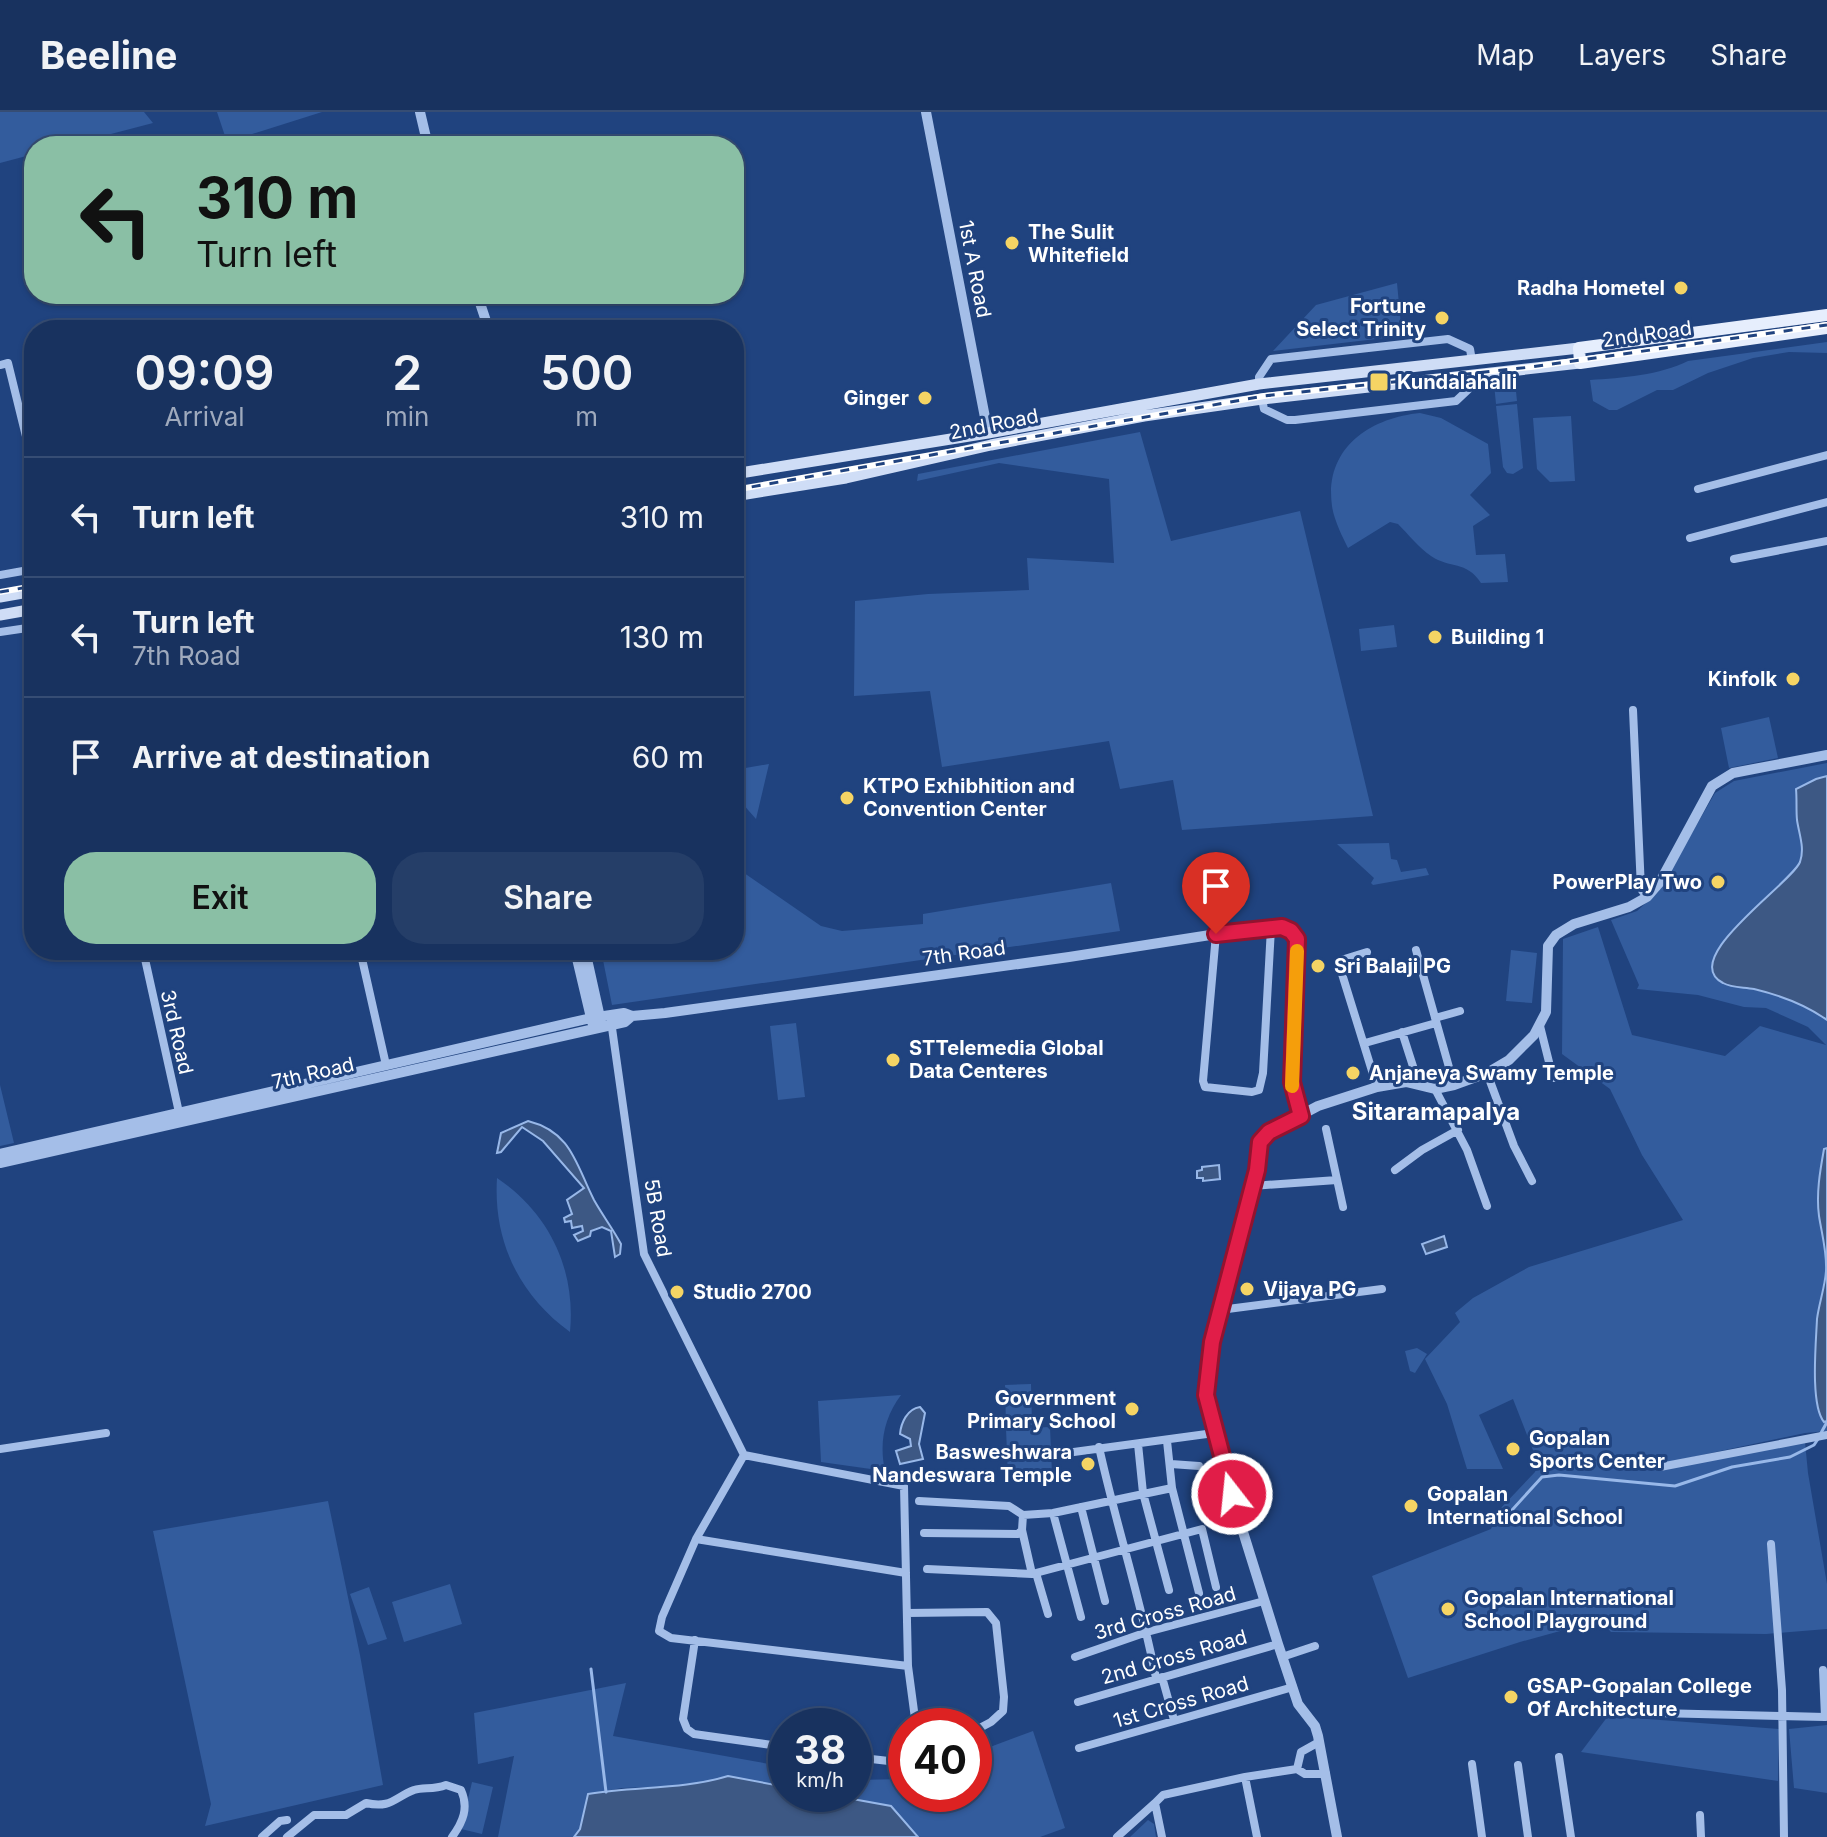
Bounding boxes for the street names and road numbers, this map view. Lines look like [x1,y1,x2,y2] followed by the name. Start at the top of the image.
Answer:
[954,218,996,320] street label: 1st A Road
[1601,316,1693,352] street label: 2nd Road
[947,404,1041,444] street label: 2nd Road
[921,935,1007,971] street label: 7th Road
[156,988,198,1076] street label: 3rd Road
[270,1052,356,1094] street label: 7th Road
[639,1177,677,1259] street label: 5B Road
[1091,1581,1239,1645] street label: 3rd Cross Road
[1098,1625,1250,1689] street label: 2nd Cross Road
[1111,1671,1251,1733] street label: 1st Cross Road

